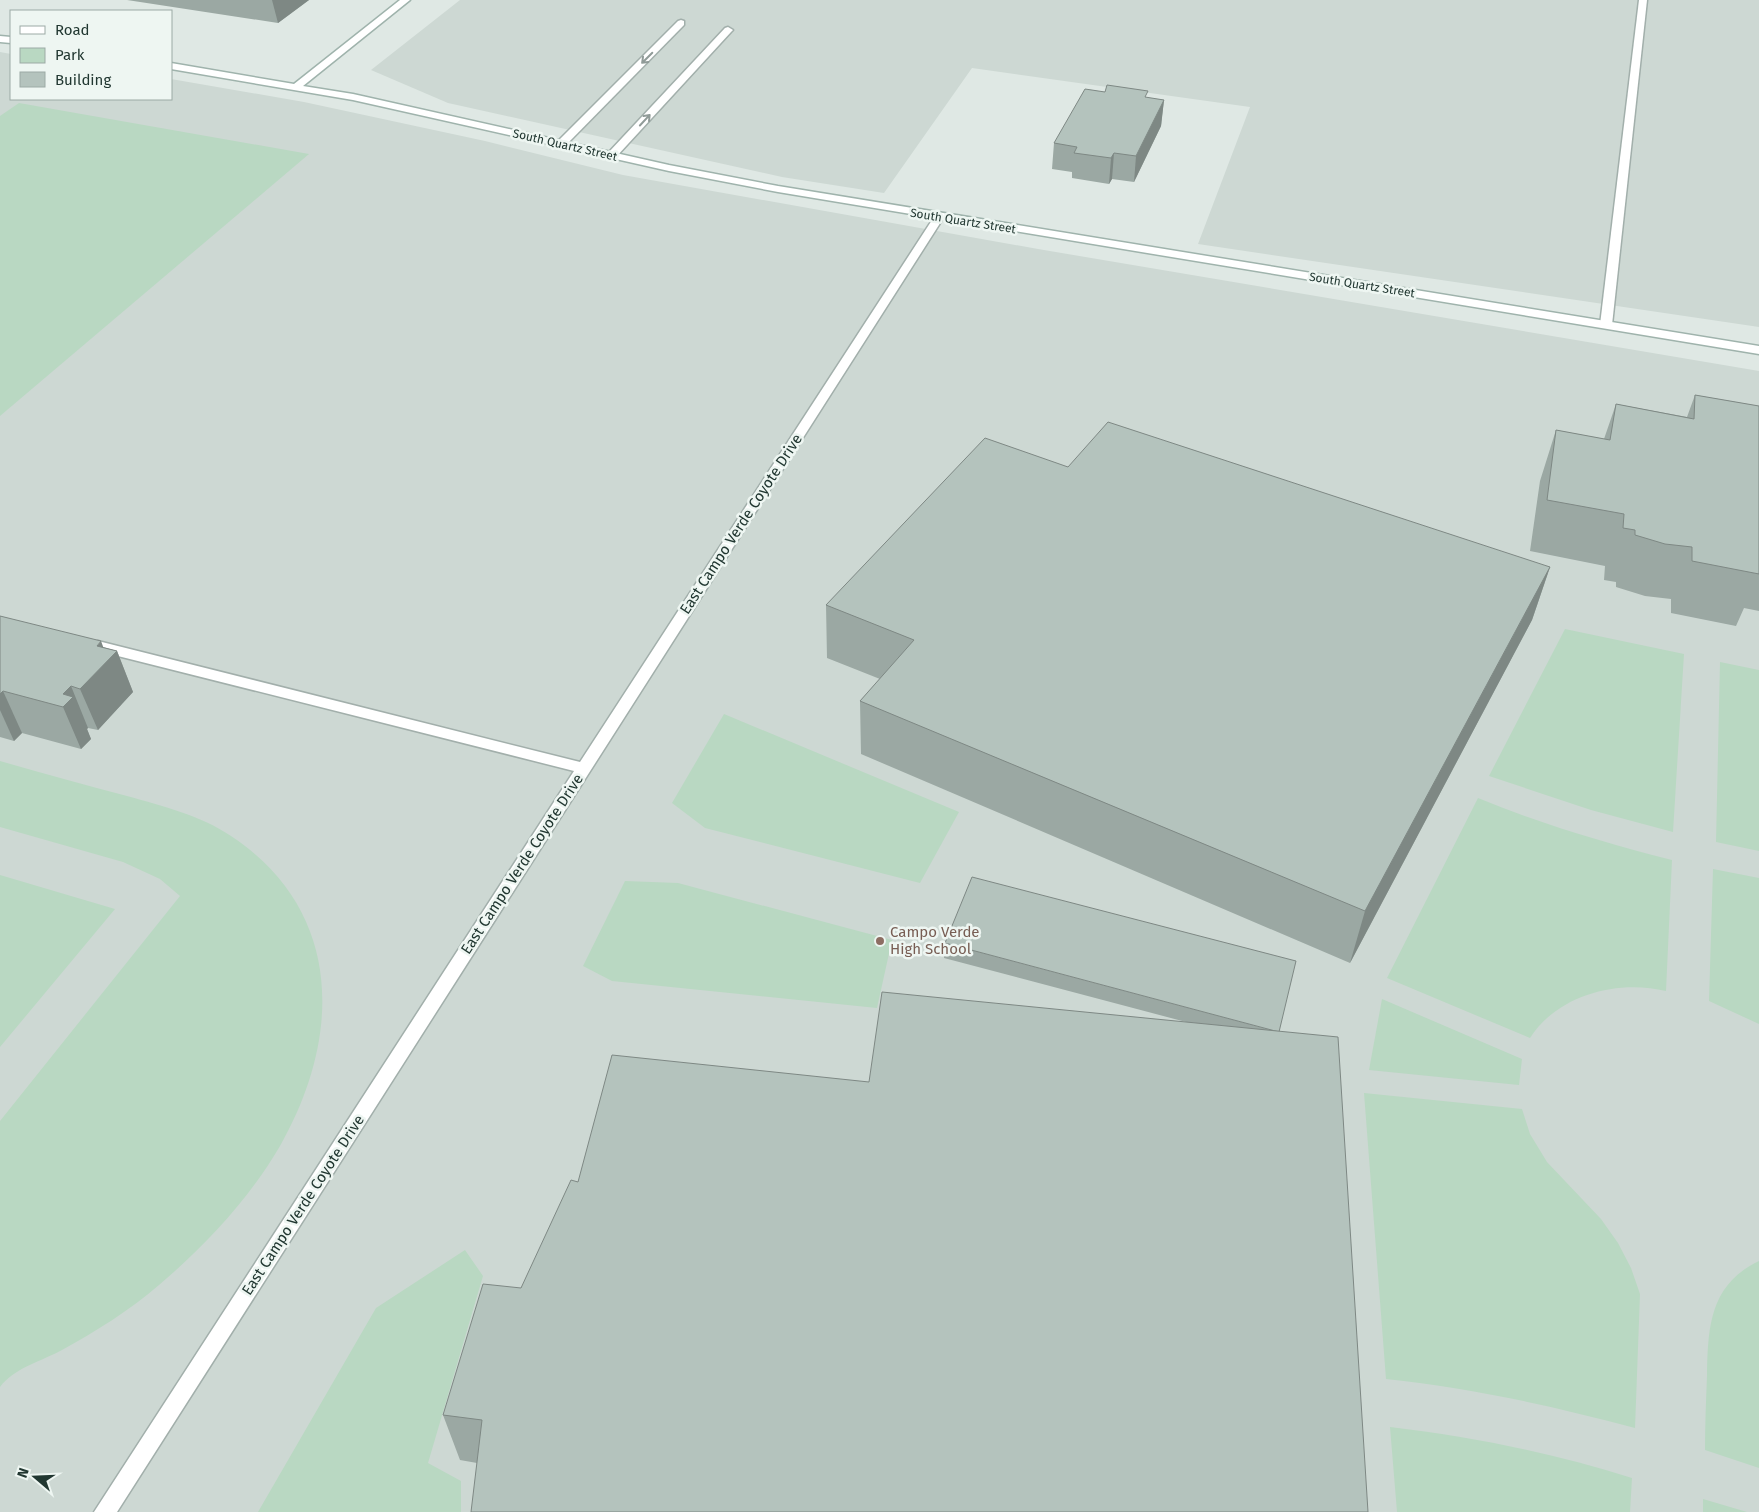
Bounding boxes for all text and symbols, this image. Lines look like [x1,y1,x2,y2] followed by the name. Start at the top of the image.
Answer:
[10,10,172,100] legend
[55,21,90,39] text: Road
[55,46,85,64] text: Park
[641,51,653,64] one-way arrow
[55,71,111,89] text: Building
[639,113,651,126] one-way arrow
[511,126,619,164] street label: South Quartz Street
[909,206,1018,236] street label: South Quartz Street
[1308,270,1417,300] street label: South Quartz Street
[676,431,806,617] street label: East Campo Verde Coyote Drive
[457,771,587,957] street label: East Campo Verde Coyote Drive
[890,923,980,958] place label: Campo Verde High School
[874,935,886,947] marker: Campo Verde High School
[238,1112,368,1298] street label: East Campo Verde Coyote Drive
[10,1452,60,1502] north arrow
[14,1466,33,1480] text: N

